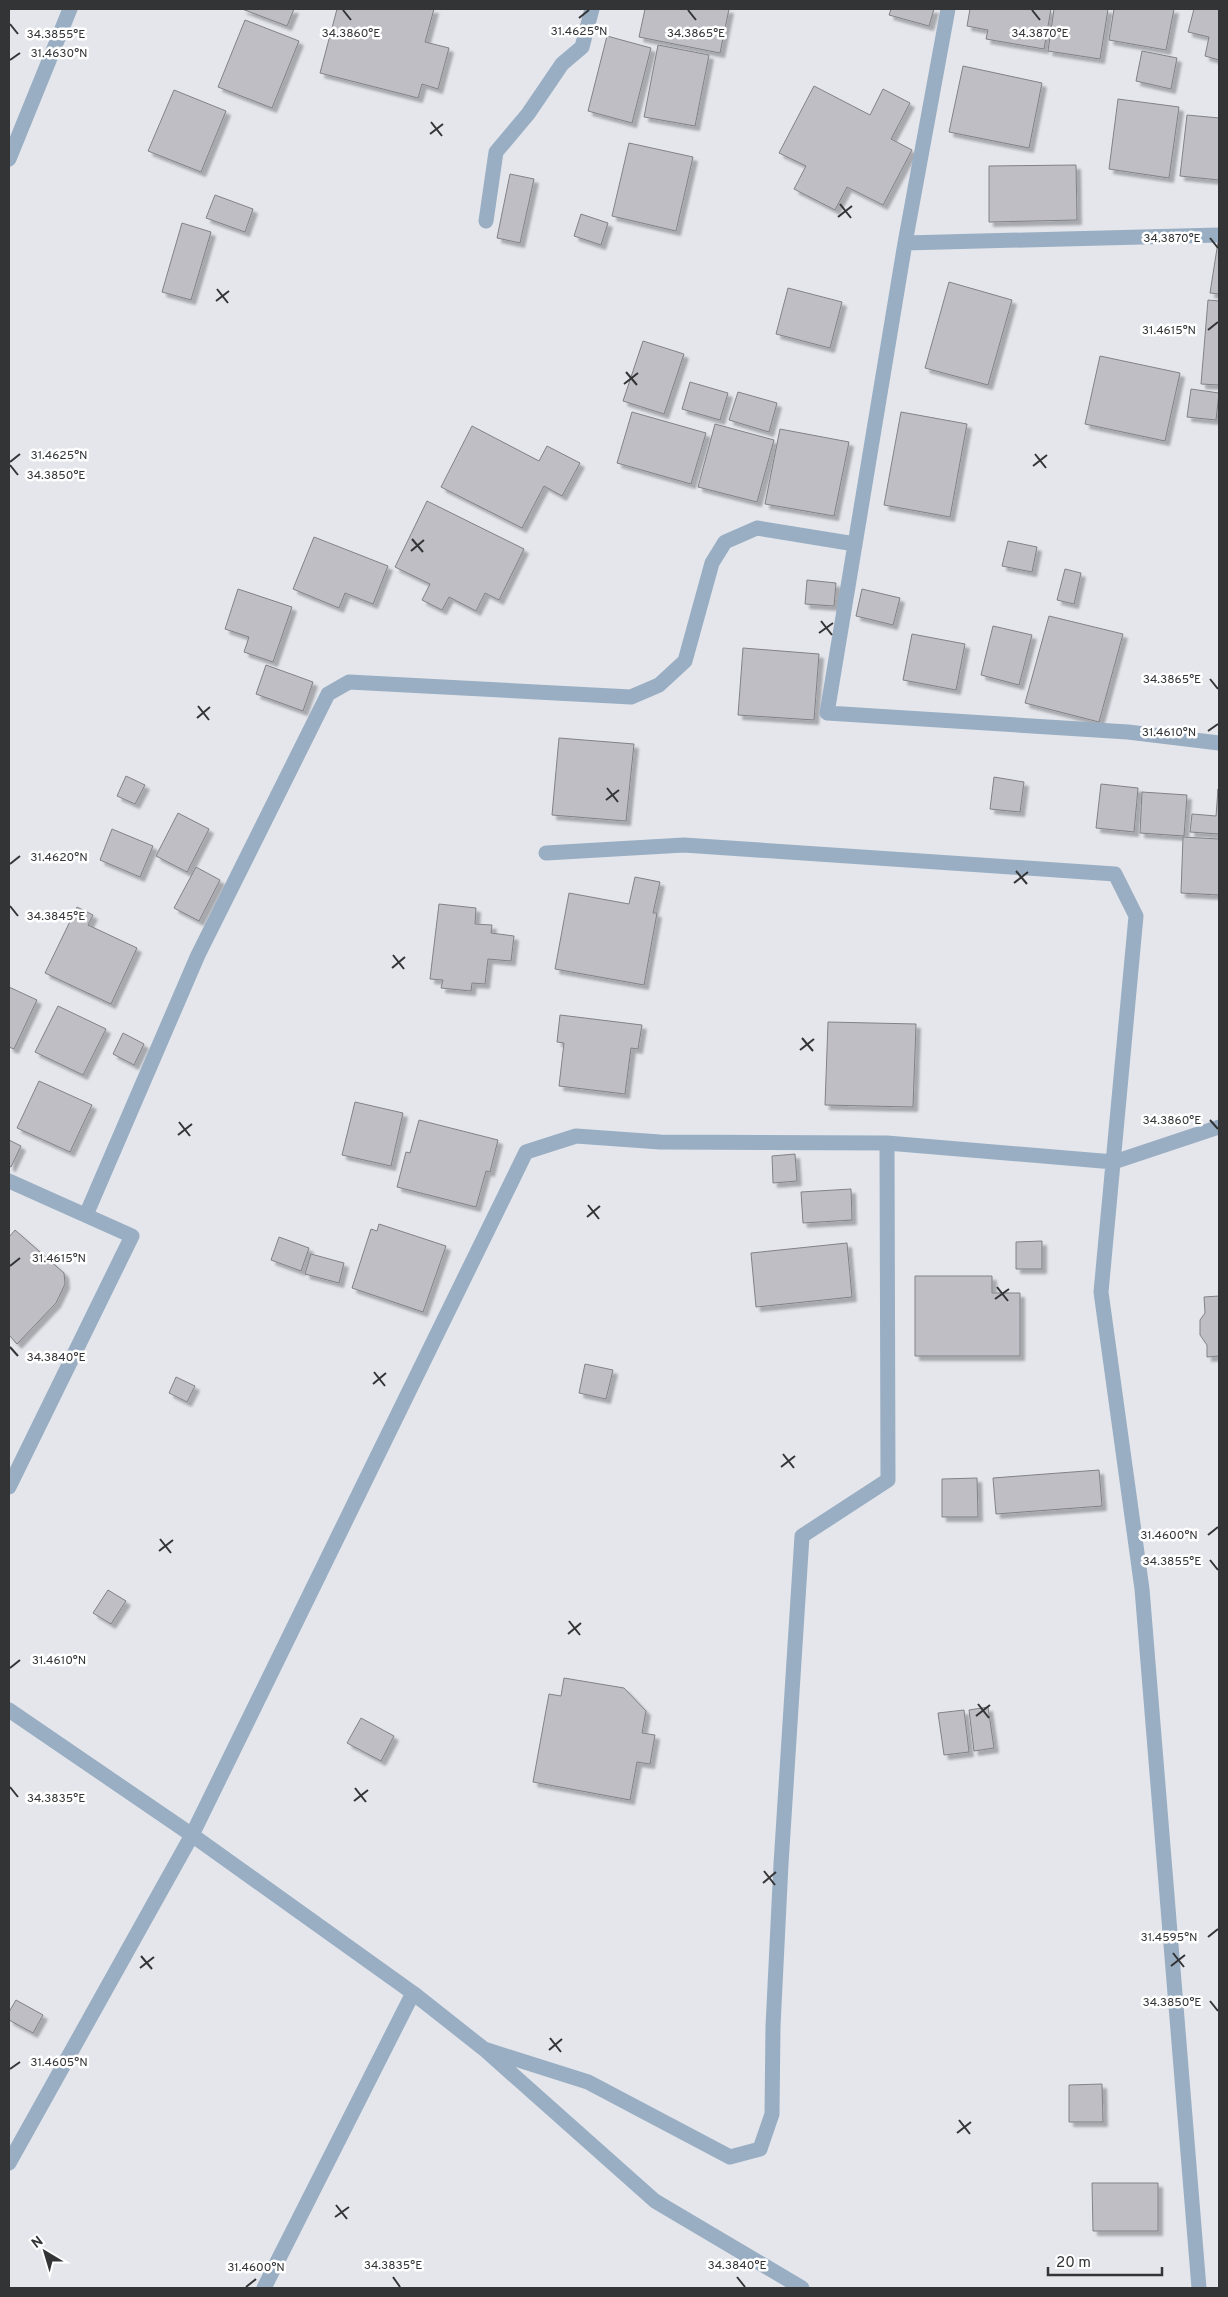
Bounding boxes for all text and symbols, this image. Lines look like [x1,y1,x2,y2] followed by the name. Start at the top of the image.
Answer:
[550,24,608,40] text: 31.4625°N
[322,26,380,42] text: 34.3860°E
[667,26,725,42] text: 34.3865°E
[1011,26,1069,42] text: 34.3870°E
[27,27,85,43] text: 34.3855°E
[30,46,88,62] text: 31.4630°N
[1143,231,1201,247] text: 34.3870°E
[1142,323,1196,339] text: 31.4615°N
[30,448,88,464] text: 31.4625°N
[26,468,86,484] text: 34.3850°E
[1143,672,1201,688] text: 34.3865°E
[1142,725,1196,741] text: 31.4610°N
[30,850,88,866] text: 31.4620°N
[27,909,85,925] text: 34.3845°E
[1143,1113,1201,1129] text: 34.3860°E
[32,1251,86,1267] text: 31.4615°N
[26,1350,86,1366] text: 34.3840°E
[1140,1528,1198,1544] text: 31.4600°N
[1143,1554,1201,1570] text: 34.3855°E
[32,1653,86,1669] text: 31.4610°N
[27,1791,85,1807] text: 34.3835°E
[1140,1930,1198,1946] text: 31.4595°N
[1142,1995,1202,2011] text: 34.3850°E
[30,2055,88,2071] text: 31.4605°N
[20,2227,70,2277] north arrow
[29,2233,47,2253] text: N
[1048,2244,1162,2276] scale bar
[1056,2254,1091,2273] text: 20 m
[364,2258,422,2274] text: 34.3835°E
[707,2258,767,2274] text: 34.3840°E
[227,2260,285,2276] text: 31.4600°N

